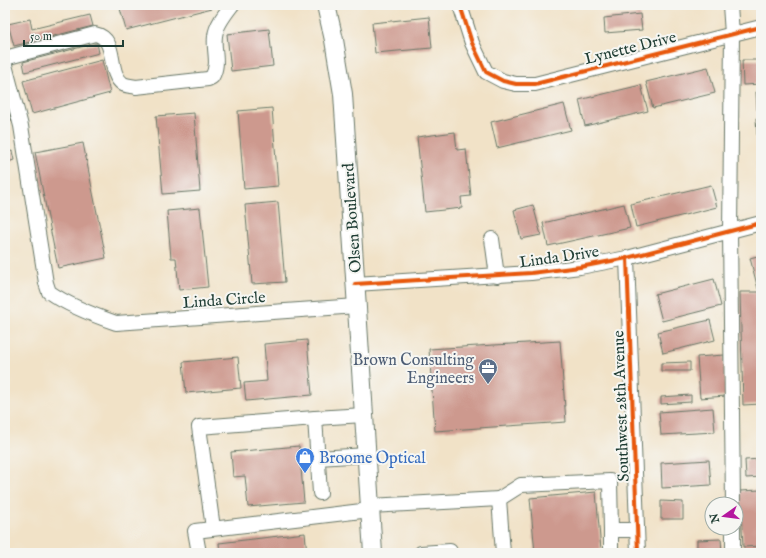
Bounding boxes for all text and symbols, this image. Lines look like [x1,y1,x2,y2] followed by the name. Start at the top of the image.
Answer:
[24,22,123,48] scale bar
[583,28,678,70] street label: Lynette Drive
[30,29,52,44] text: 50 m
[339,162,367,273] street label: Olsen Boulevard
[518,242,600,273] street label: Linda Drive
[182,288,266,314] street label: Linda Circle
[609,330,635,482] street label: Southwest 28th Avenue
[353,351,474,389] place label: Brown Consulting Engineers
[477,357,499,385] office icon: Brown Consulting Engineers
[294,446,316,474] shop icon: Broome Optical
[319,449,426,469] place label: Broome Optical
[704,496,744,536] north arrow
[707,511,723,525] text: N

